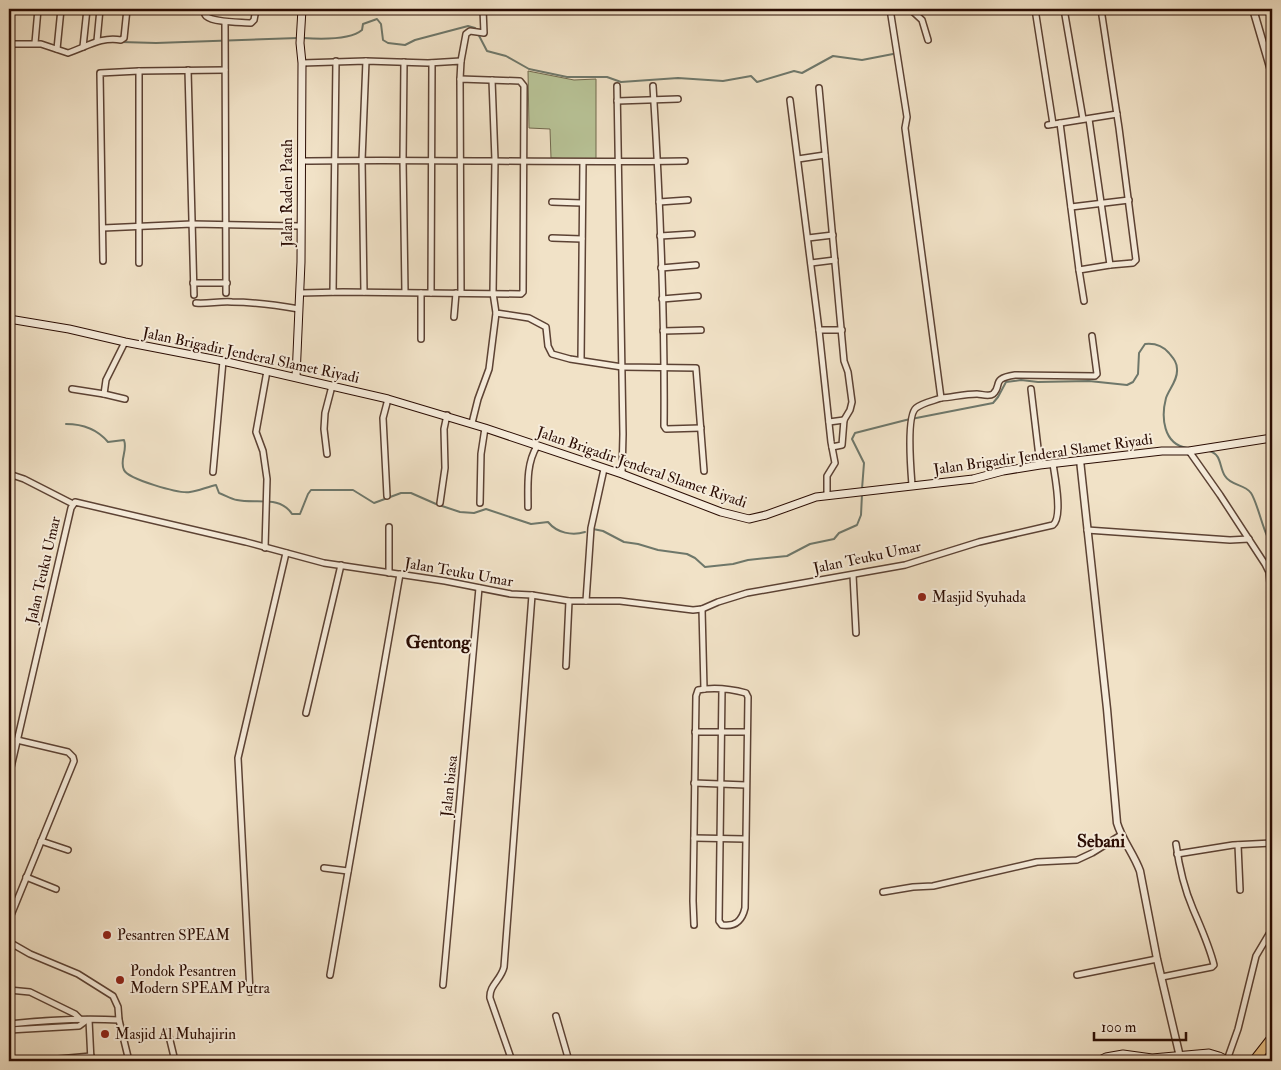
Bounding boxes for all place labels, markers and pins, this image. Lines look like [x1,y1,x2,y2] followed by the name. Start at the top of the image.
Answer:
[932,588,1027,607] place label: Masjid Syuhada
[916,591,928,603] marker: Masjid Syuhada
[117,926,230,945] place label: Pesantren SPEAM
[101,929,113,941] marker: Pesantren SPEAM
[130,962,271,998] place label: Pondok Pesantren Modern SPEAM Putra
[114,974,126,986] marker: Pondok Pesantren Modern SPEAM Putra
[115,1025,236,1044] place label: Masjid Al Muhajirin
[99,1028,111,1040] marker: Masjid Al Muhajirin

